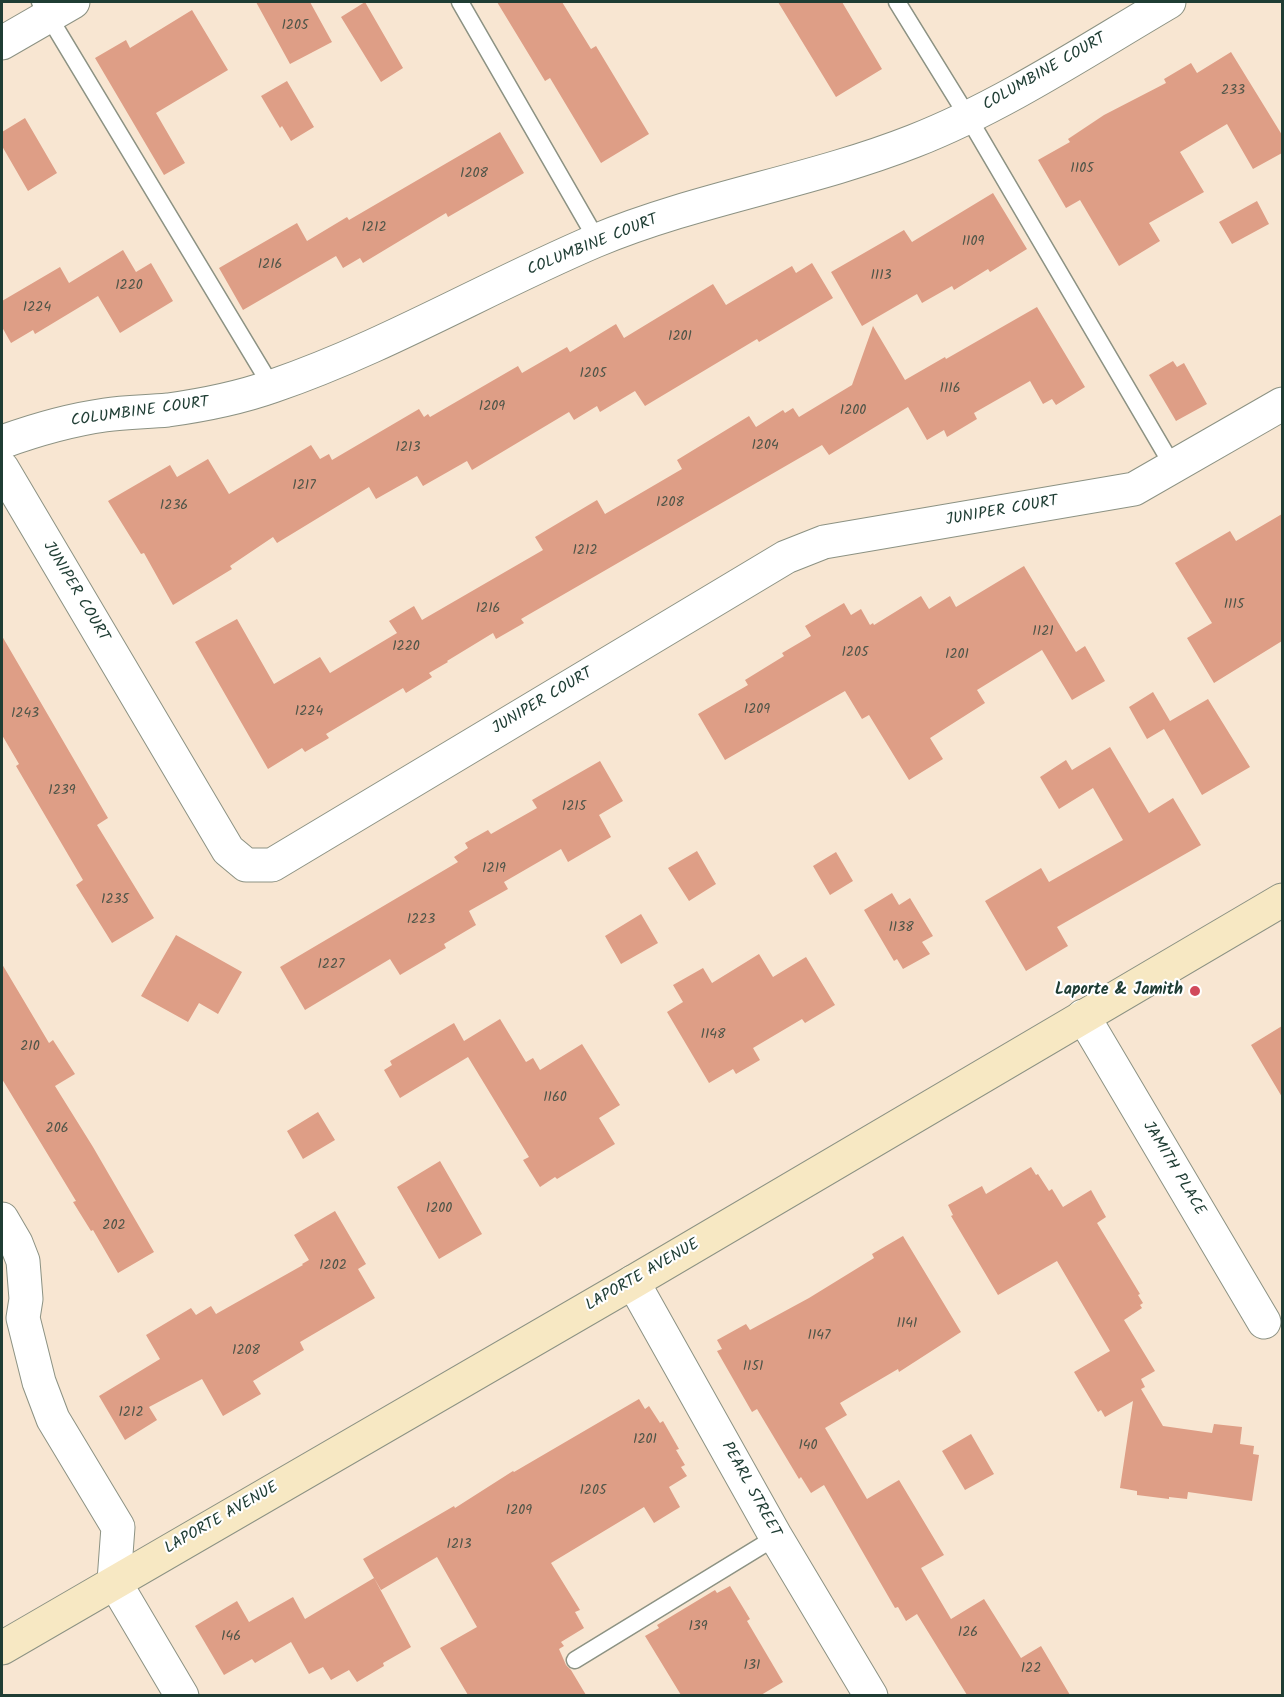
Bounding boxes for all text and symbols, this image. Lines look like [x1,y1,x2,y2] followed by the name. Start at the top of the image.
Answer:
[281,19,309,35] house number: 1205
[980,30,1110,116] street label: COLUMBINE COURT
[1221,84,1245,100] house number: 233
[1070,162,1094,178] house number: 1105
[460,167,488,183] house number: 1208
[525,211,661,281] street label: COLUMBINE COURT
[361,221,387,237] house number: 1212
[962,235,984,251] house number: 1109
[258,258,282,274] house number: 1216
[870,269,892,285] house number: 1113
[115,279,143,295] house number: 1220
[23,301,51,317] house number: 1224
[668,330,692,346] house number: 1201
[579,367,607,383] house number: 1205
[940,382,960,398] house number: 1116
[70,394,210,432] street label: COLUMBINE COURT
[479,400,505,416] house number: 1209
[840,404,866,420] house number: 1200
[751,439,779,455] house number: 1204
[396,441,420,457] house number: 1213
[292,479,316,495] house number: 1217
[944,493,1060,531] street label: JUNIPER COURT
[656,496,684,512] house number: 1208
[160,499,188,515] house number: 1236
[38,538,112,646] street label: JUNIPER COURT
[572,544,598,560] house number: 1212
[1224,598,1244,614] house number: 1115
[476,602,500,618] house number: 1216
[1032,625,1054,641] house number: 1121
[392,640,420,656] house number: 1220
[841,646,869,662] house number: 1205
[945,648,969,664] house number: 1201
[489,665,597,739] street label: JUNIPER COURT
[744,703,770,719] house number: 1209
[295,705,323,721] house number: 1224
[11,707,39,723] house number: 1243
[48,784,76,800] house number: 1239
[562,800,586,816] house number: 1215
[482,862,506,878] house number: 1219
[101,893,129,909] house number: 1235
[407,913,435,929] house number: 1223
[888,921,914,937] house number: 1138
[317,958,345,974] house number: 1227
[1055,981,1183,1001] place label: Laporte & Jamith
[1188,984,1202,998] marker: Laporte & Jamith
[701,1028,725,1044] house number: 1148
[20,1040,40,1056] house number: 210
[543,1091,567,1107] house number: 1160
[1137,1118,1209,1220] street label: JAMITH PLACE
[46,1122,68,1138] house number: 206
[426,1202,452,1218] house number: 1200
[102,1219,126,1235] house number: 202
[583,1236,703,1316] street label: LAPORTE AVENUE
[319,1259,347,1275] house number: 1202
[897,1317,917,1333] house number: 1141
[808,1329,830,1345] house number: 1147
[232,1344,260,1360] house number: 1208
[743,1360,763,1376] house number: 1151
[118,1406,144,1422] house number: 1212
[633,1433,657,1449] house number: 1201
[716,1439,784,1541] street label: PEARL STREET
[798,1439,818,1455] house number: 140
[162,1479,282,1559] street label: LAPORTE AVENUE
[579,1484,607,1500] house number: 1205
[506,1504,532,1520] house number: 1209
[447,1538,471,1554] house number: 1213
[688,1620,708,1636] house number: 139
[958,1626,978,1642] house number: 126
[221,1630,241,1646] house number: 146
[744,1659,760,1675] house number: 131
[1021,1662,1041,1678] house number: 122

